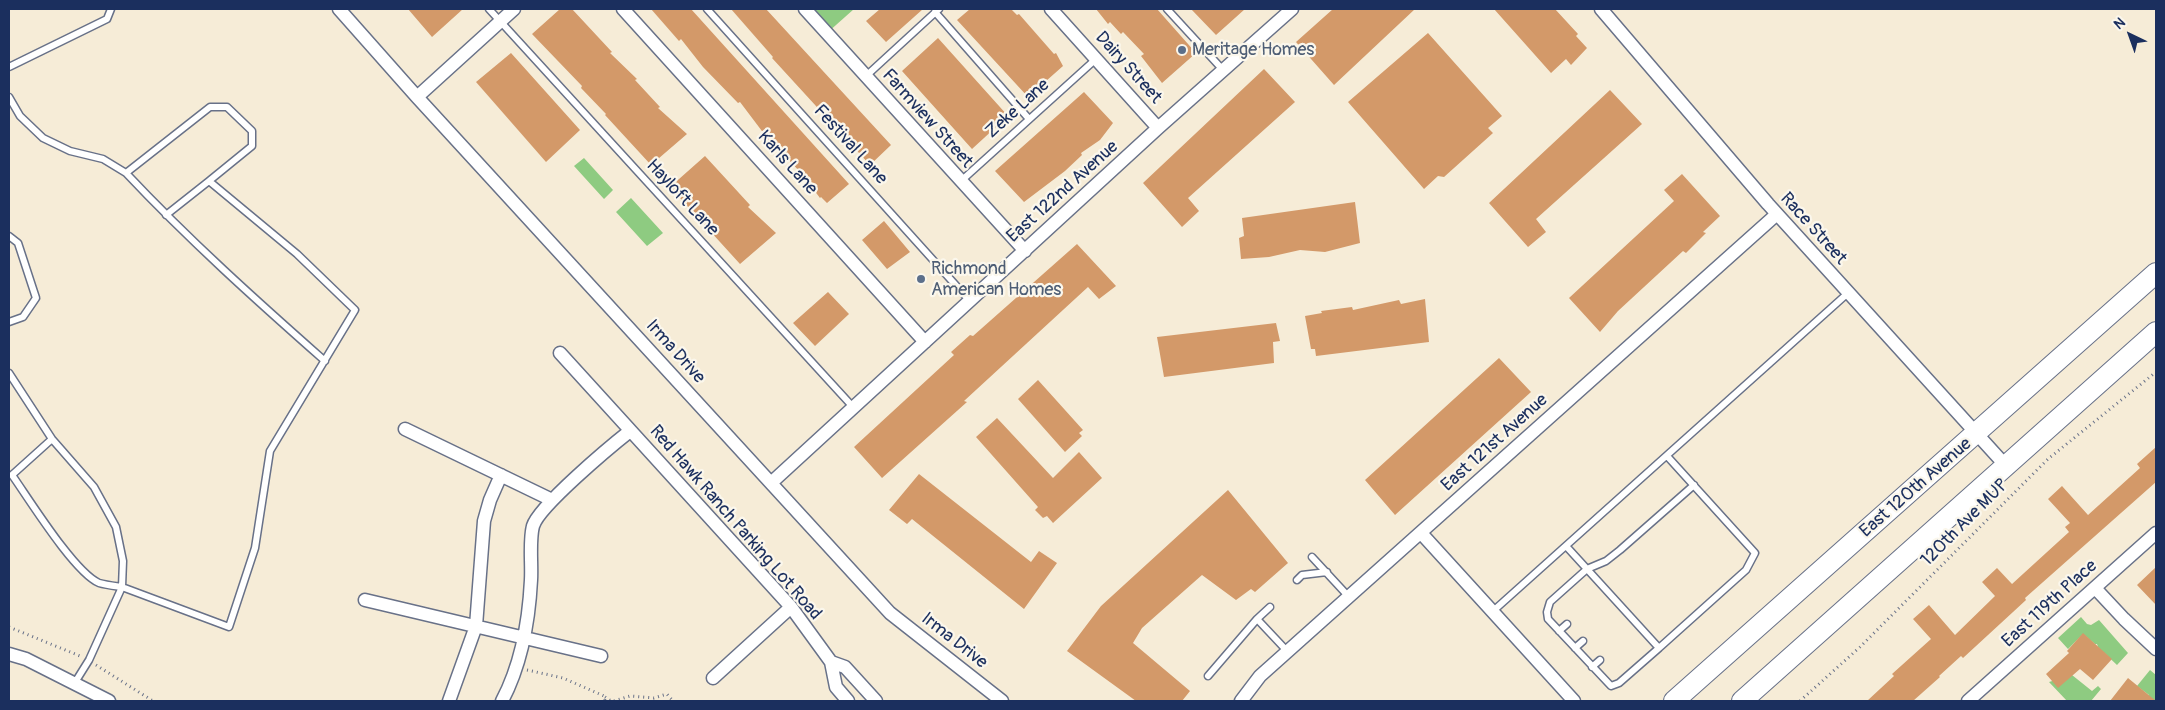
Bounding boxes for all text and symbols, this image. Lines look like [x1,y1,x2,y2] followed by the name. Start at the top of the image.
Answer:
[2105,10,2155,60] north arrow
[2110,14,2129,33] text: N
[1090,27,1166,109] street label: Dairy Street
[1192,39,1314,61] place label: Meritage Homes
[1176,44,1188,56] marker: Meritage Homes
[877,65,977,173] street label: Farmview Street
[982,75,1054,143] street label: Zeke Lane
[809,101,891,189] street label: Festival Lane
[753,126,821,200] street label: Karls Lane
[1003,136,1123,248] street label: East 122nd Avenue
[641,155,723,241] street label: Hayloft Lane
[1775,189,1851,269] street label: Race Street
[931,258,1061,300] place label: Richmond American Homes
[915,273,927,285] marker: Richmond American Homes
[641,316,709,388] street label: Irma Drive
[1437,390,1553,496] street label: East 121st Avenue
[644,421,826,625] street label: Red Hawk Ranch Parking Lot Road
[1856,434,1976,542] street label: East 120th Avenue
[1917,475,2013,571] street label: 120th Ave MUP
[1998,556,2102,652] street label: East 119th Place
[917,608,991,674] street label: Irma Drive

